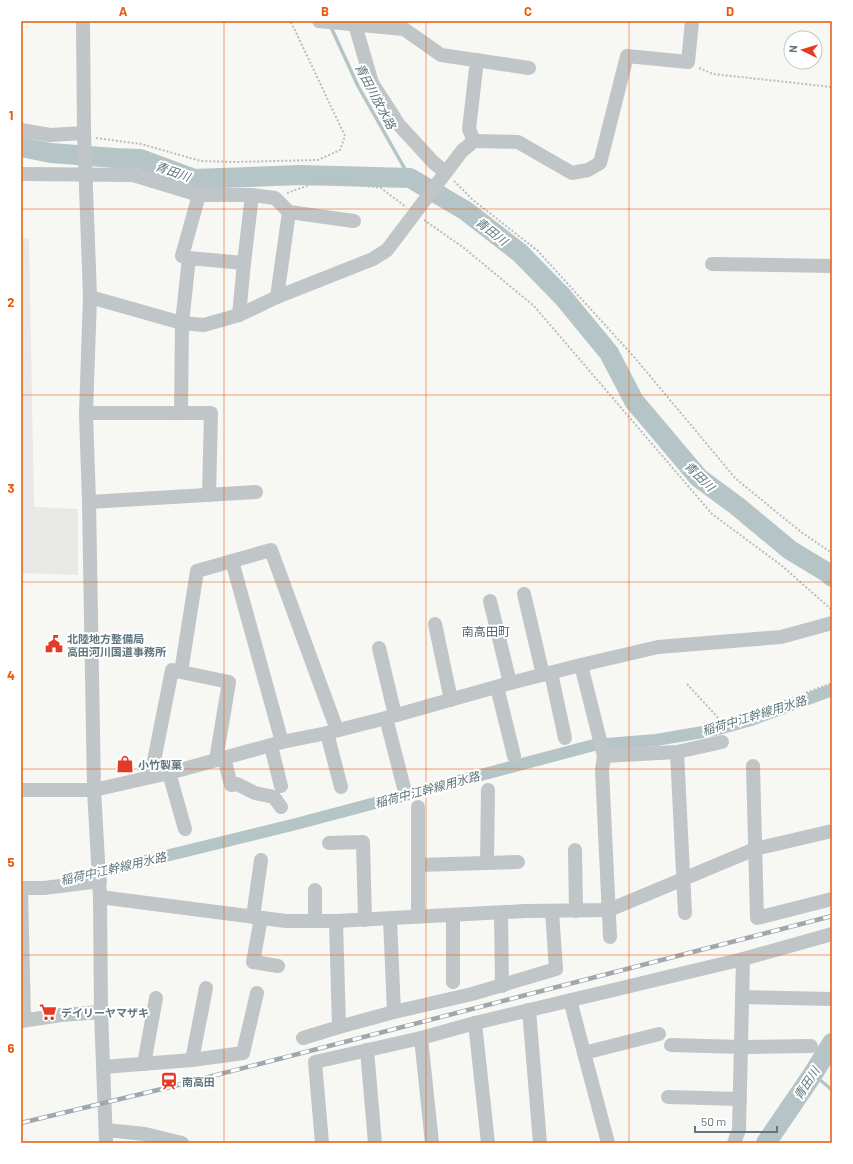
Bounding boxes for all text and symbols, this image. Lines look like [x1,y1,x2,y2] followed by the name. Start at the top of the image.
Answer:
[119,3,128,19] text: A
[321,3,329,19] text: B
[524,3,532,19] text: C
[726,3,734,19] text: D
[783,30,823,70] north arrow
[786,45,799,53] text: N
[353,61,400,132] water label: 青田川放水路
[9,107,13,123] text: 1
[154,159,194,184] water label: 青田川
[474,214,512,249] water label: 青田川
[7,294,15,310] text: 2
[682,458,719,495] water label: 青田川
[7,480,15,496] text: 3
[462,624,510,638] district label: 南高田町
[67,632,166,658] place label: 北陸地方整備局 高田河川国道事務所
[44,634,64,654] public building icon: 北陸地方整備局 高田河川国道事務所
[7,667,15,683] text: 4
[700,692,809,737] water label: 稲荷中江幹線用水路
[115,754,135,774] shop icon: 小竹製菓
[138,758,182,771] place label: 小竹製菓
[373,768,482,810] water label: 稲荷中江幹線用水路
[59,849,168,887] water label: 稲荷中江幹線用水路
[7,854,15,870] text: 5
[38,1002,58,1022] supermarket icon: デイリーヤマザキ
[61,1006,149,1019] place label: デイリーヤマザキ
[8,1040,15,1056] text: 6
[790,1062,823,1102] water label: 青田川
[159,1071,179,1091] station icon: 南高田
[182,1075,215,1088] place label: 南高田
[695,1108,777,1134] scale bar
[701,1114,726,1128] text: 50 m

